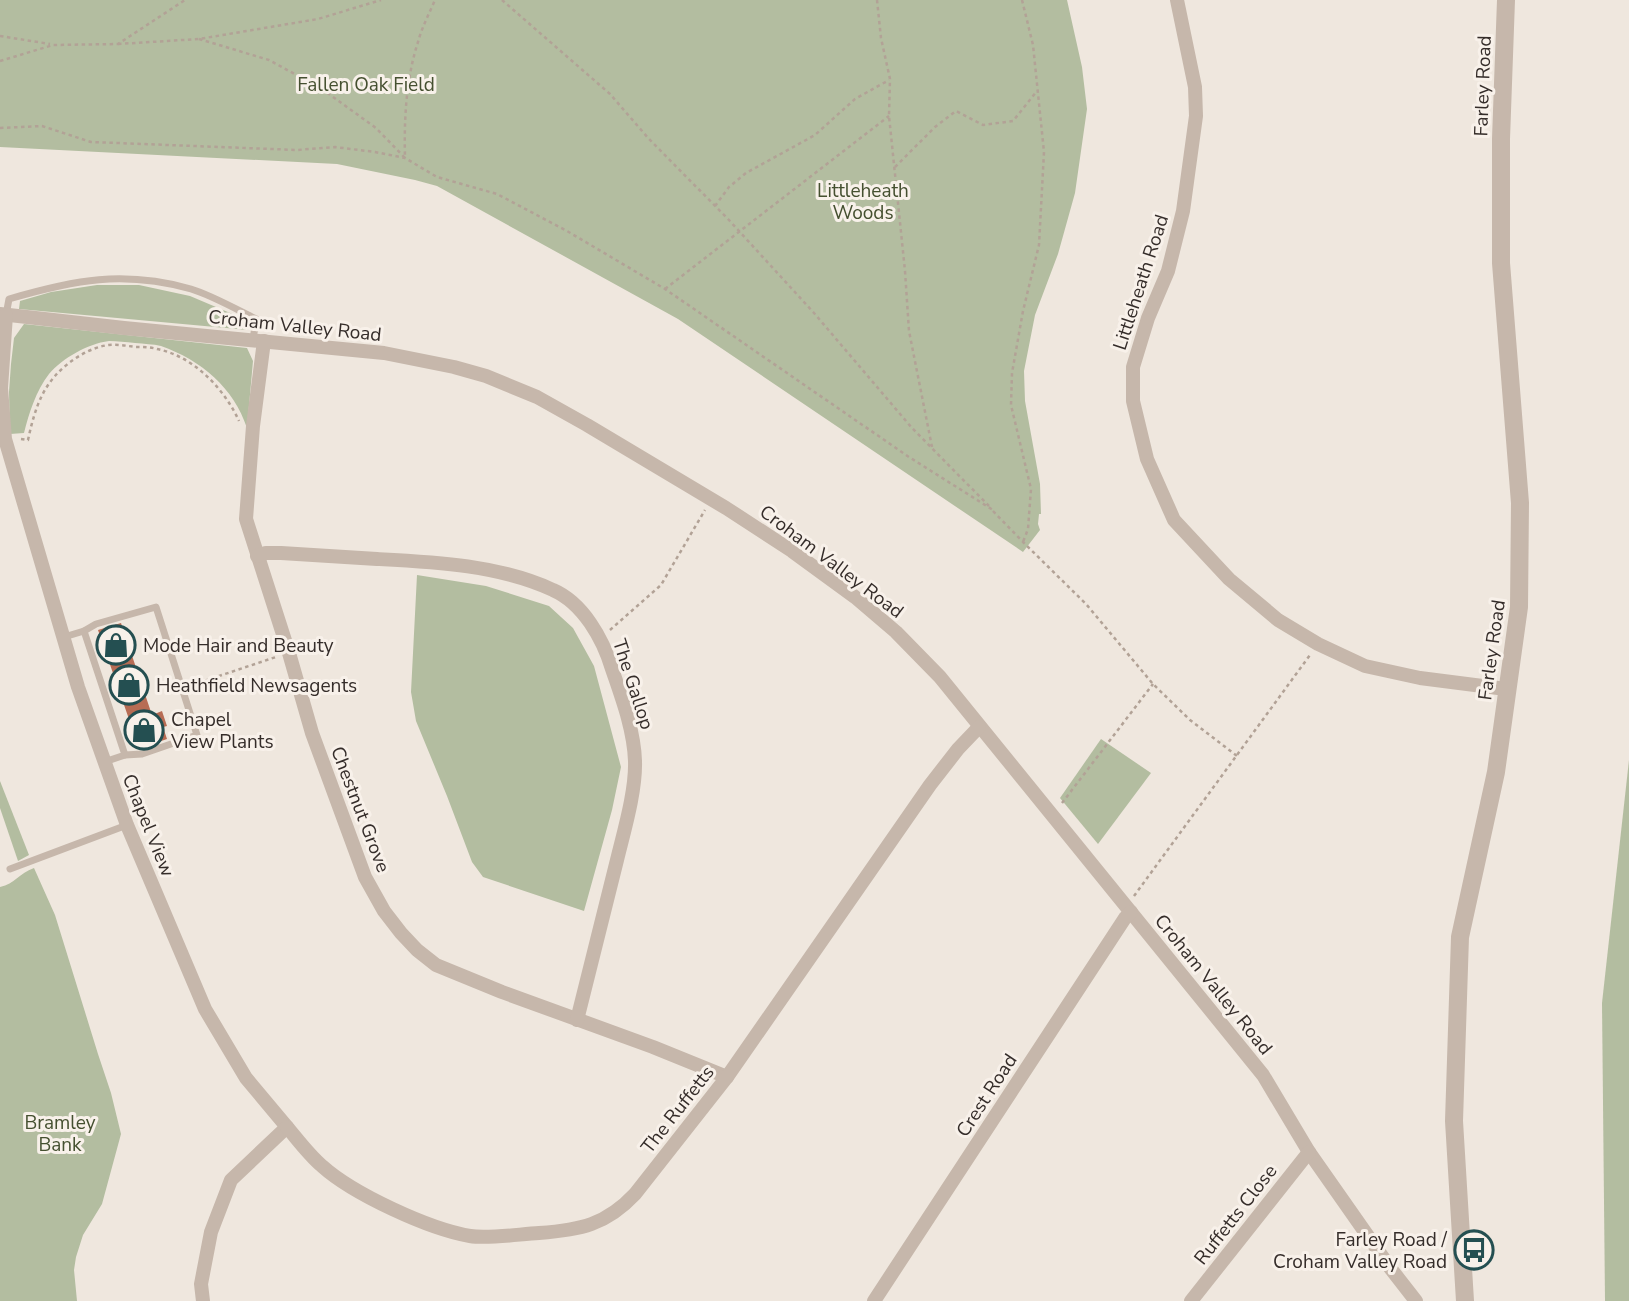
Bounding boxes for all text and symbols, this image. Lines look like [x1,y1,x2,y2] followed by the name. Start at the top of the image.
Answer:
[1468,35,1498,137] street label: Farley Road
[297,72,435,98] park label: Fallen Oak Field
[817,178,909,226] park label: Littleheath Woods
[1107,211,1175,353] street label: Littleheath Road
[207,304,383,348] street label: Croham Valley Road
[754,499,909,625] street label: Croham Valley Road
[1472,598,1512,702] street label: Farley Road
[95,624,137,666] shop icon: Mode Hair and Beauty
[143,633,334,659] place label: Mode Hair and Beauty
[606,636,660,733] street label: The Gallop
[108,664,150,706] shop icon: Heathfield Newsagents
[156,673,357,699] place label: Heathfield Newsagents
[170,707,274,755] place label: Chapel View Plants
[123,709,165,751] shop icon: Chapel View Plants
[324,743,396,876] street label: Chestnut Grove
[116,770,181,881] street label: Chapel View
[1148,909,1278,1060] street label: Croham Valley Road
[950,1049,1023,1142] street label: Crest Road
[635,1060,720,1159] street label: The Ruffetts
[24,1110,96,1158] park label: Bramley Bank
[1188,1159,1283,1270] street label: Ruffetts Close
[1273,1227,1448,1275] place label: Farley Road / Croham Valley Road
[1453,1229,1495,1271] bus stop icon: Farley Road / Croham Valley Road

